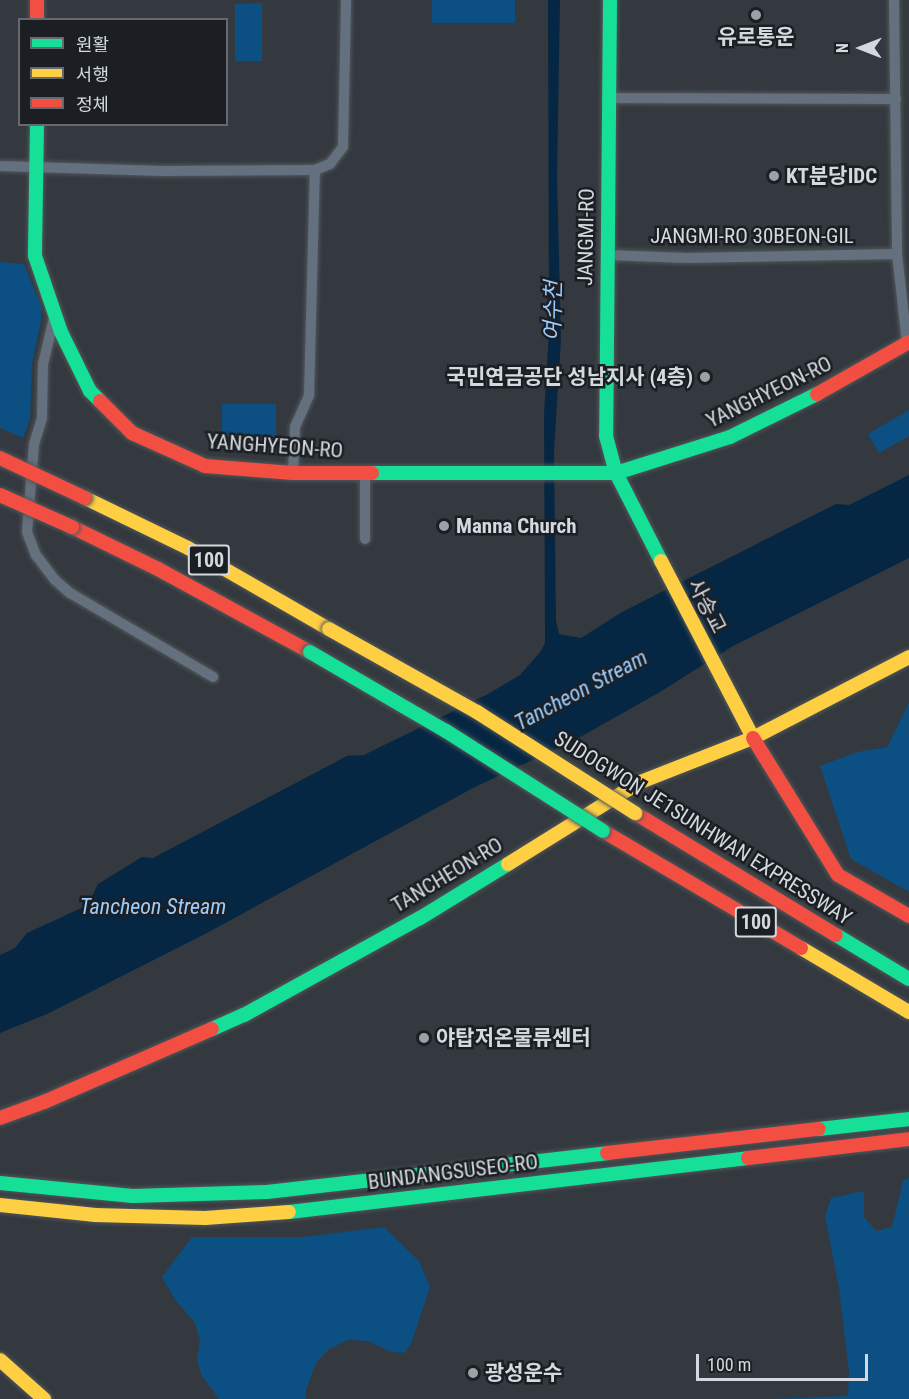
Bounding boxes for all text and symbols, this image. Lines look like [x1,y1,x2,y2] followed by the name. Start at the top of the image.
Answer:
[749,8,763,22] marker: 유로통운
[18,18,228,126] legend
[831,18,891,78] north arrow
[717,24,795,50] place label: 유로통운
[76,34,109,55] text: 원활
[833,43,852,53] text: N
[76,64,109,85] text: 서행
[76,94,109,115] text: 정체
[786,163,877,189] place label: KT분당IDC
[767,169,781,183] marker: KT분당IDC
[573,188,599,286] street label: JANGMI-RO
[650,223,854,249] street label: JANGMI-RO 30BEON-GIL
[539,280,567,342] water label: 여수천
[702,351,836,433] street label: YANGHYEON-RO
[447,364,693,390] place label: 국민연금공단 성남지사 (4층)
[698,370,712,384] marker: 국민연금공단 성남지사 (4층)
[206,429,344,463] street label: YANGHYEON-RO
[456,513,577,539] place label: Manna Church
[437,519,451,533] marker: Manna Church
[186,543,232,577] road number: 100
[683,574,731,638] street label: 사송교
[510,644,652,736] water label: Tancheon Stream
[550,726,856,930] street label: SUDOGWON JE1SUNHWAN EXPRESSWAY
[387,832,507,918] street label: TANCHEON-RO
[80,894,226,920] water label: Tancheon Stream
[734,905,778,939] road number: 100
[436,1025,591,1051] place label: 야탑저온물류센터
[417,1031,431,1045] marker: 야탑저온물류센터
[367,1149,539,1195] street label: BUNDANGSUSEO-RO
[699,1342,872,1380] scale bar
[707,1354,751,1375] text: 100 m
[485,1360,562,1386] place label: 광성운수
[466,1366,480,1380] marker: 광성운수

